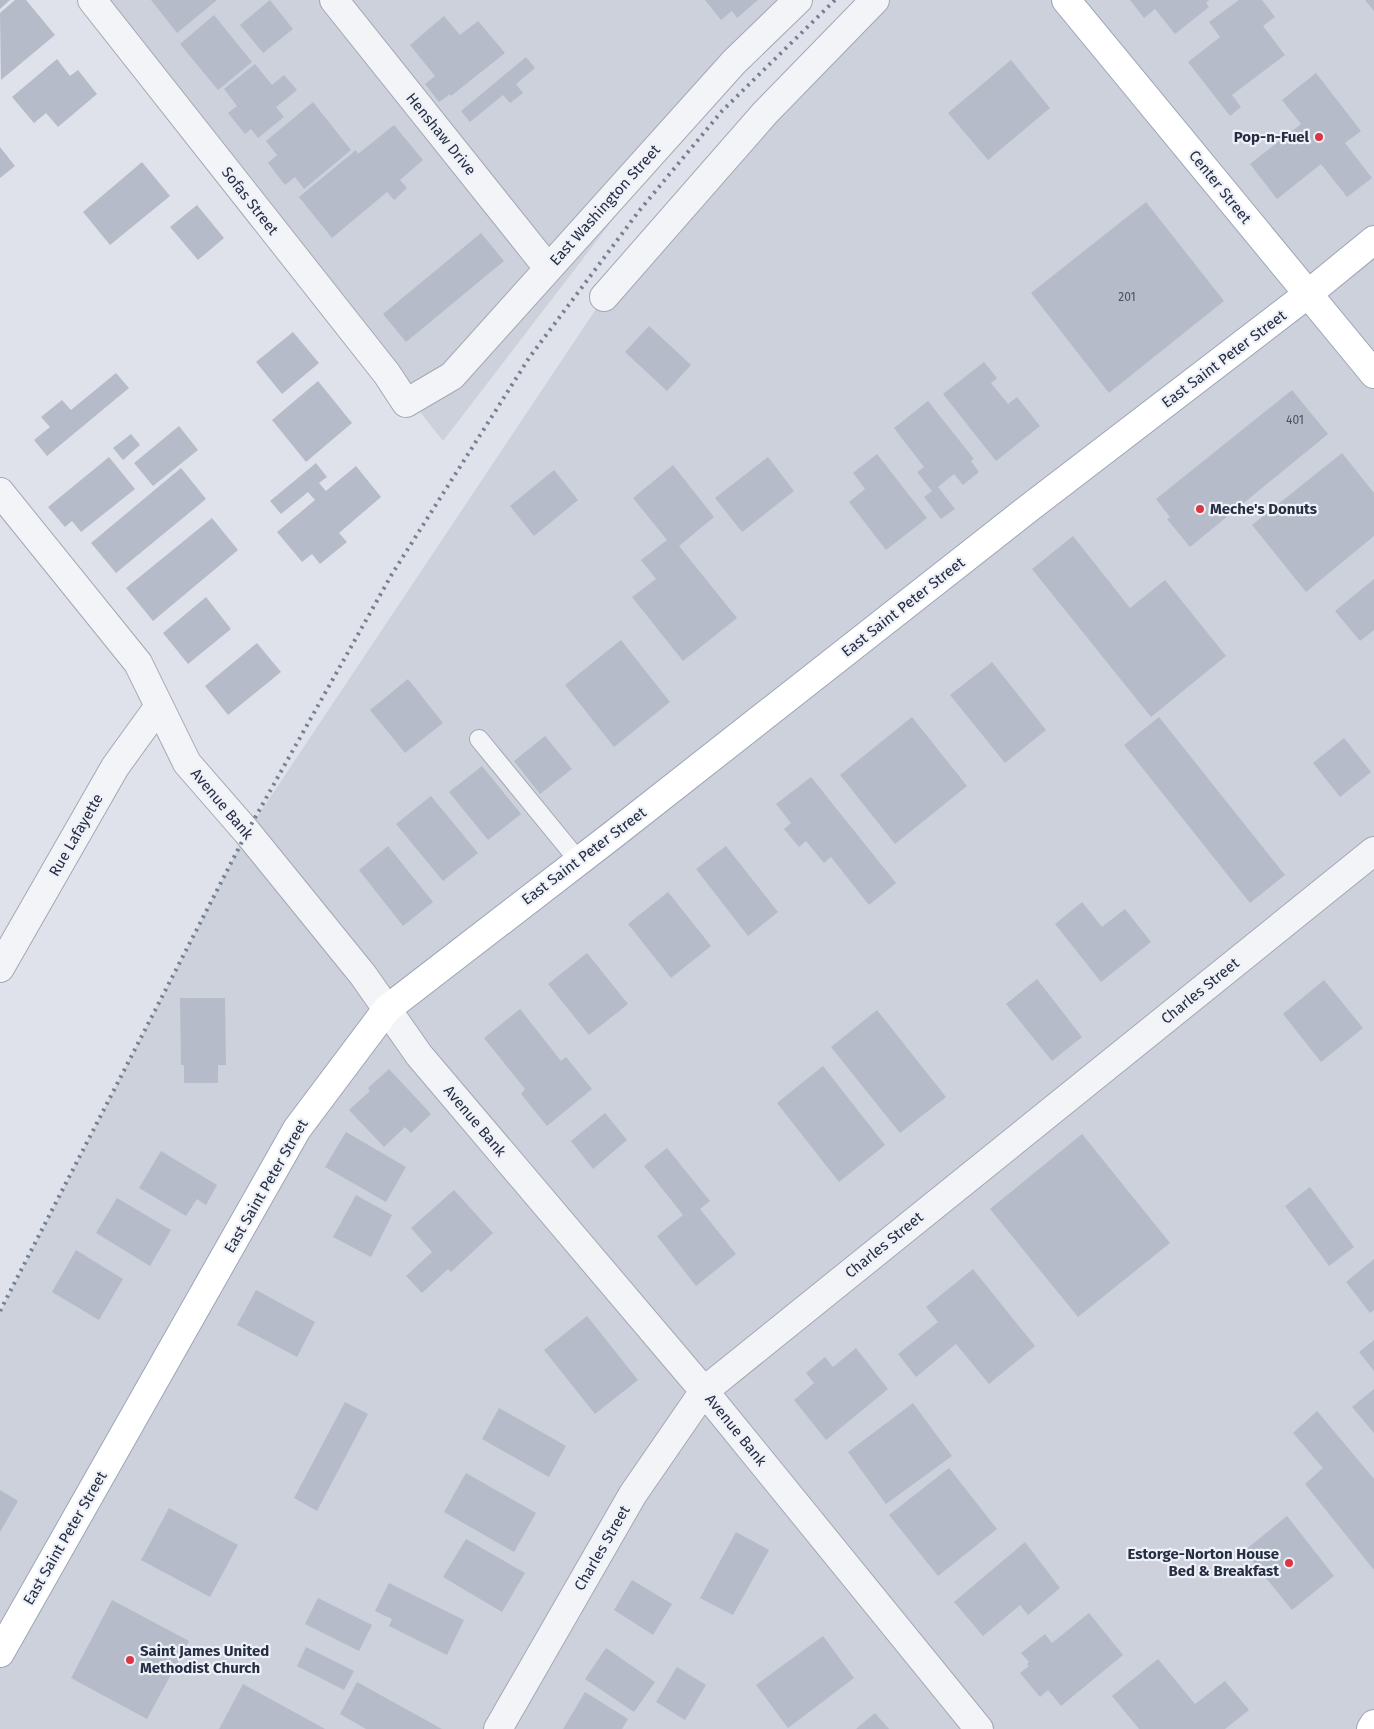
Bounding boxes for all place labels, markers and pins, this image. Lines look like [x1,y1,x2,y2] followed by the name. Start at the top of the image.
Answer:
[1234,128,1310,146] place label: Pop-n-Fuel
[1313,131,1325,143] marker: Pop-n-Fuel
[1210,500,1317,518] place label: Meche's Donuts
[1194,503,1206,515] marker: Meche's Donuts
[1127,1545,1279,1580] place label: Estorge-Norton House Bed & Breakfast
[1283,1557,1295,1569] marker: Estorge-Norton House Bed & Breakfast
[140,1642,269,1677] place label: Saint James United Methodist Church
[124,1654,136,1666] marker: Saint James United Methodist Church

